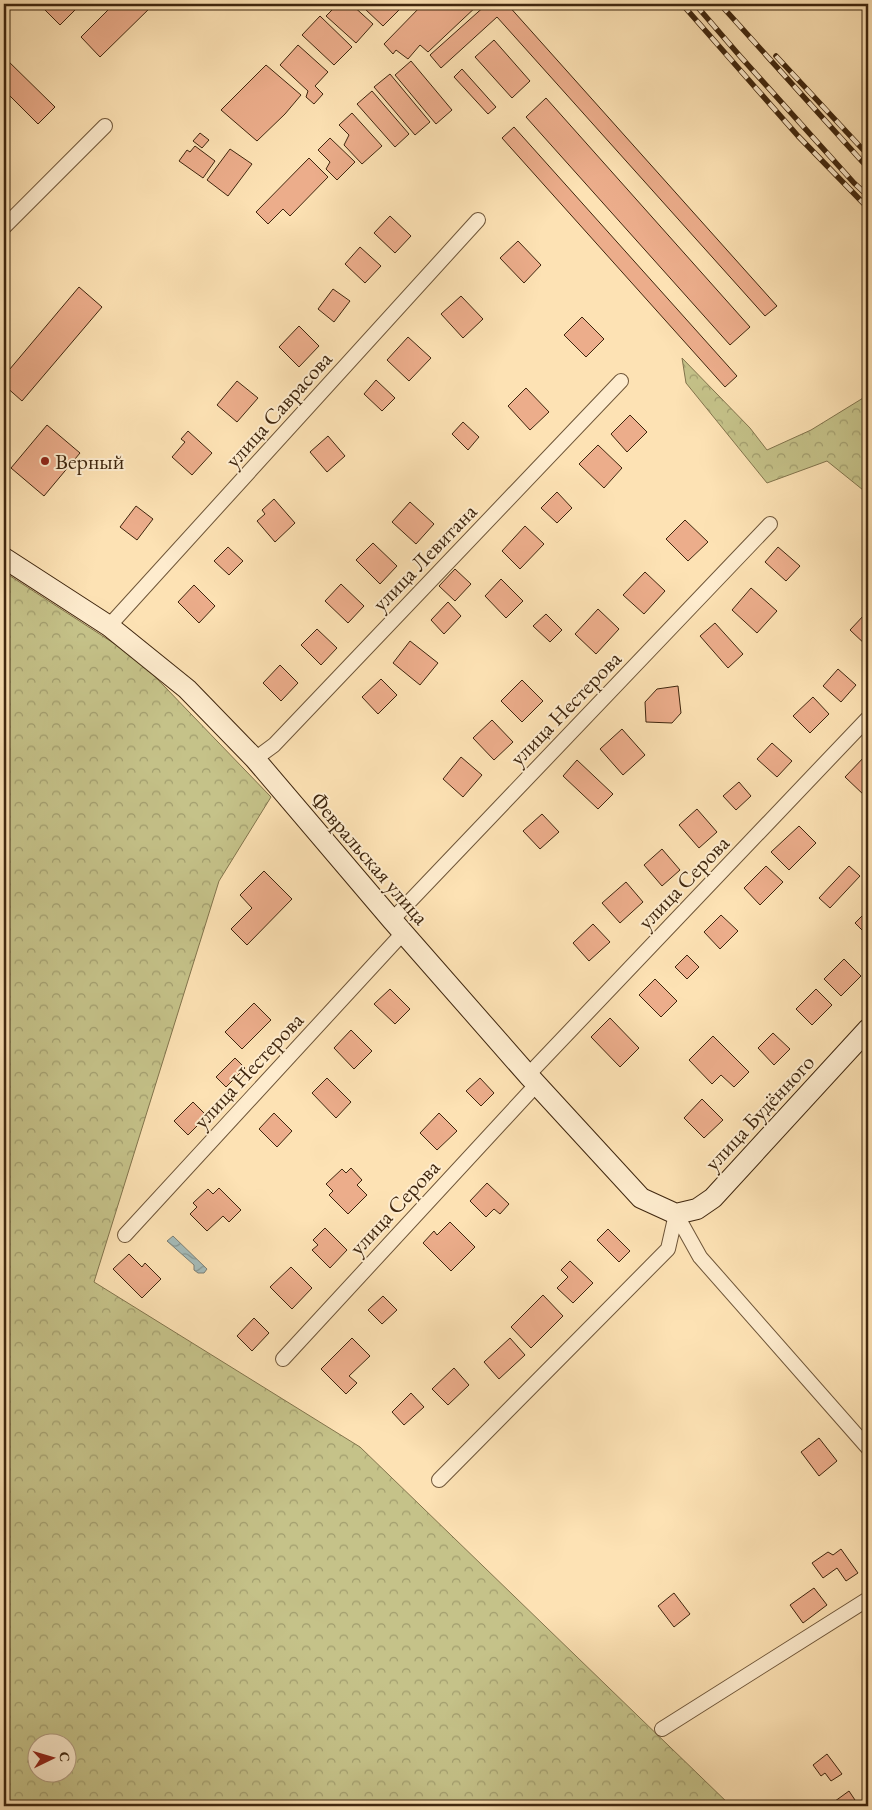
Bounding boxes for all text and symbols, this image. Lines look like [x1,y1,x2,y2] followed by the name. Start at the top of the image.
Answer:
[218,345,338,474] street label: улица Саврасова
[55,447,125,476] place label: Верный
[39,455,51,467] marker: Верный
[366,497,483,617] street label: улица Левитана
[503,645,628,772] street label: улица Нестерова
[304,786,436,931] street label: Февральская улица
[631,829,736,936] street label: улица Серова
[187,1006,310,1135] street label: улица Нестерова
[698,1048,821,1177] street label: улица Будённого
[343,1153,446,1261] street label: улица Серова
[28,1732,78,1782] north arrow
[56,1751,74,1763] text: С

